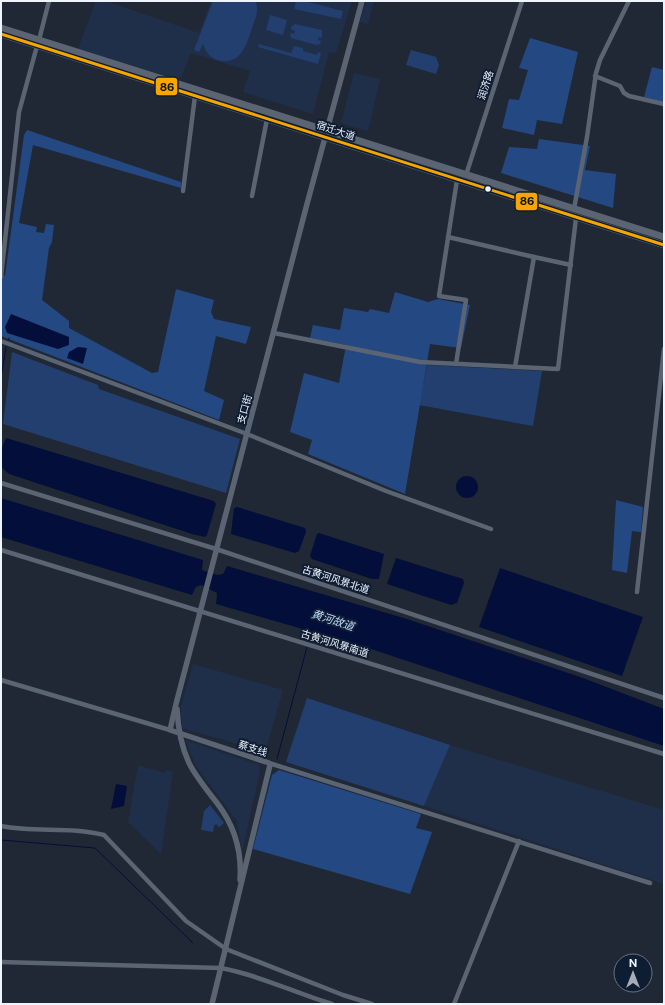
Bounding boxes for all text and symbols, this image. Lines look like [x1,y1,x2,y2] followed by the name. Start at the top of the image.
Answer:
[475,69,495,101] street label: 润济路
[155,77,178,96] line badge: 86
[160,81,174,93] text: 86
[315,118,357,142] street label: 宿迁大道
[483,184,493,194] unlabelled marker
[515,192,538,211] line badge: 86
[520,195,534,207] text: 86
[234,393,254,425] street label: 支口街
[301,562,371,596] street label: 古黄河风景北道
[310,607,358,633] water label: 黄河故道
[300,627,370,659] street label: 古黄河风景南道
[237,738,269,758] street label: 蔡支线
[613,953,653,993] north arrow
[629,957,637,969] text: N

